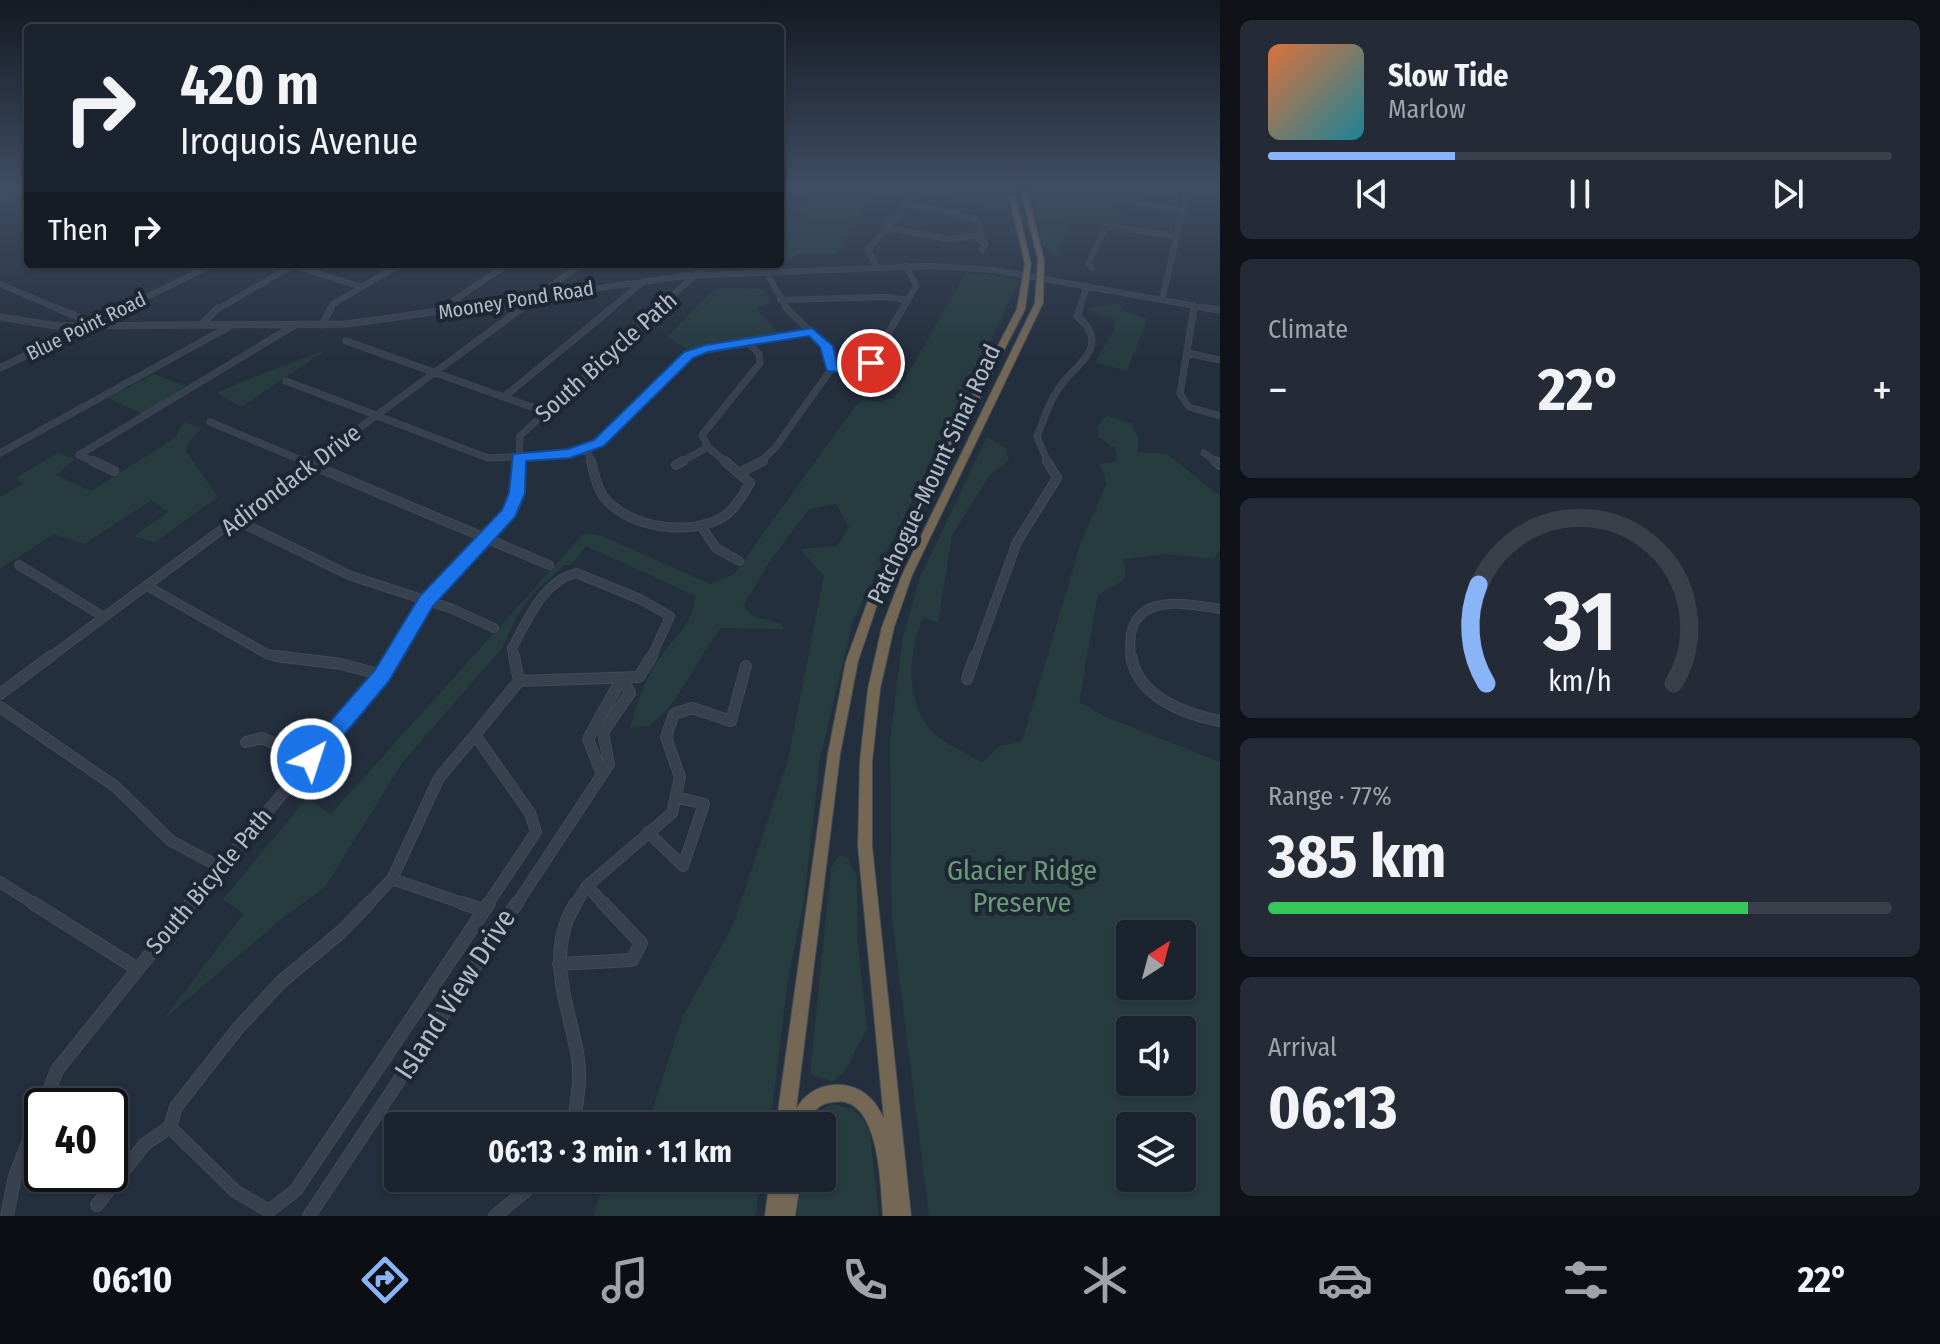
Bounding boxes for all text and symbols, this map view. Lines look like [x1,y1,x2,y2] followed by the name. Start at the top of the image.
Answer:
[180,52,319,119] text: 420 m
[48,56,152,160] icon: right
[1388,58,1509,94] text: Slow Tide
[1388,94,1466,125] text: Marlow
[180,120,418,164] text: Iroquois Avenue
[1350,172,1394,216] icon: previous
[1558,172,1602,216] icon: pause
[1766,172,1810,216] icon: next
[124,208,168,252] icon: right
[48,212,108,248] text: Then
[437,276,595,324] street label: Mooney Pond Road
[529,286,683,428] street label: South Bicycle Path
[22,287,150,365] street label: Blue Point Road
[1268,314,1348,345] text: Climate
[837,329,905,397] pin
[862,340,1006,608] street label: Patchogue-Mount Sinai Road
[849,341,893,385] icon: arrive
[1538,354,1622,426] text: 22°
[1268,364,1288,417] text: −
[1872,364,1892,417] text: +
[216,419,366,541] street label: Adirondack Drive
[1543,572,1616,672] text: 31
[1548,664,1612,699] text: km/h
[269,717,353,801] position arrow
[1268,781,1392,812] text: Range · 77%
[140,803,278,959] street label: South Bicycle Path
[1268,821,1446,893] text: 385 km
[947,854,1097,919] park label: Glacier Ridge Preserve
[388,903,522,1085] street label: Island View Drive
[1116,920,1196,1000] north arrow
[1116,920,1196,1192] map controls
[1116,1016,1196,1096] button: sound
[1268,1032,1337,1063] text: Arrival
[1268,1072,1398,1144] text: 06:13
[24,1088,128,1192] speed limit sign: 40
[1116,1112,1196,1192] button: layers
[488,1134,732,1170] text: 06:13 · 3 min · 1.1 km
[357,1252,413,1308] icon: directions
[597,1252,653,1308] icon: music
[837,1252,893,1308] icon: phone
[1077,1252,1133,1308] icon: climate
[1317,1252,1373,1308] icon: car
[1558,1252,1614,1308] icon: filters
[92,1258,172,1302] text: 06:10
[1798,1258,1848,1302] text: 22°

